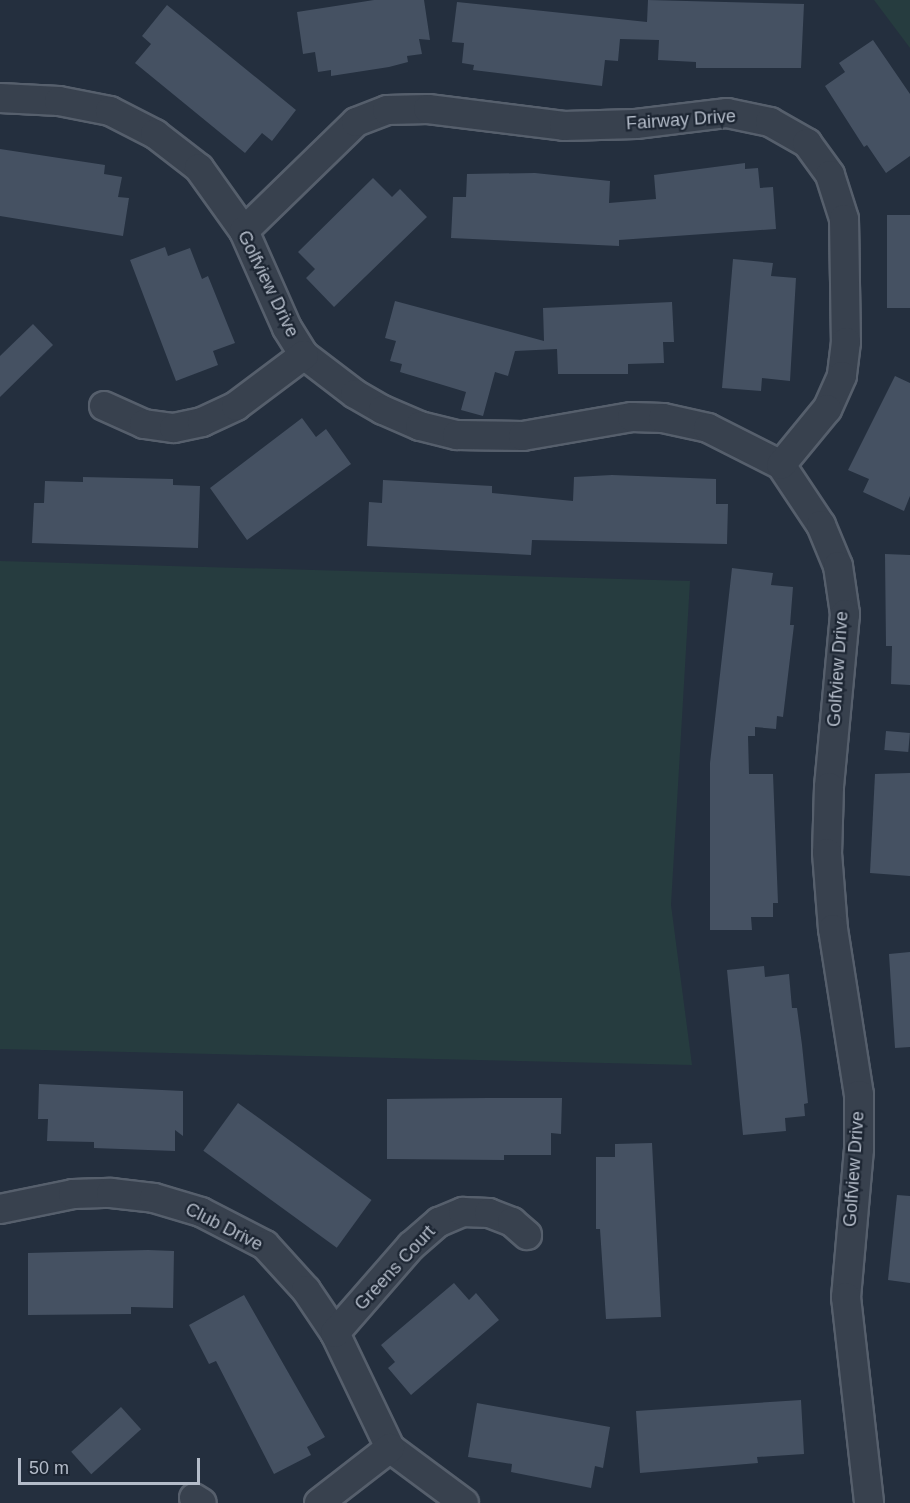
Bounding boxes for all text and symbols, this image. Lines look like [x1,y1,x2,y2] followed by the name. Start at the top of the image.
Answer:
[625,105,737,135] street label: Fairway Drive
[233,227,303,341] street label: Golfview Drive
[823,610,853,728] street label: Golfview Drive
[839,1110,869,1228] street label: Golfview Drive
[182,1198,266,1256] street label: Club Drive
[350,1221,440,1315] street label: Greens Court
[21,1446,202,1484] scale bar
[29,1458,69,1478] text: 50 m

